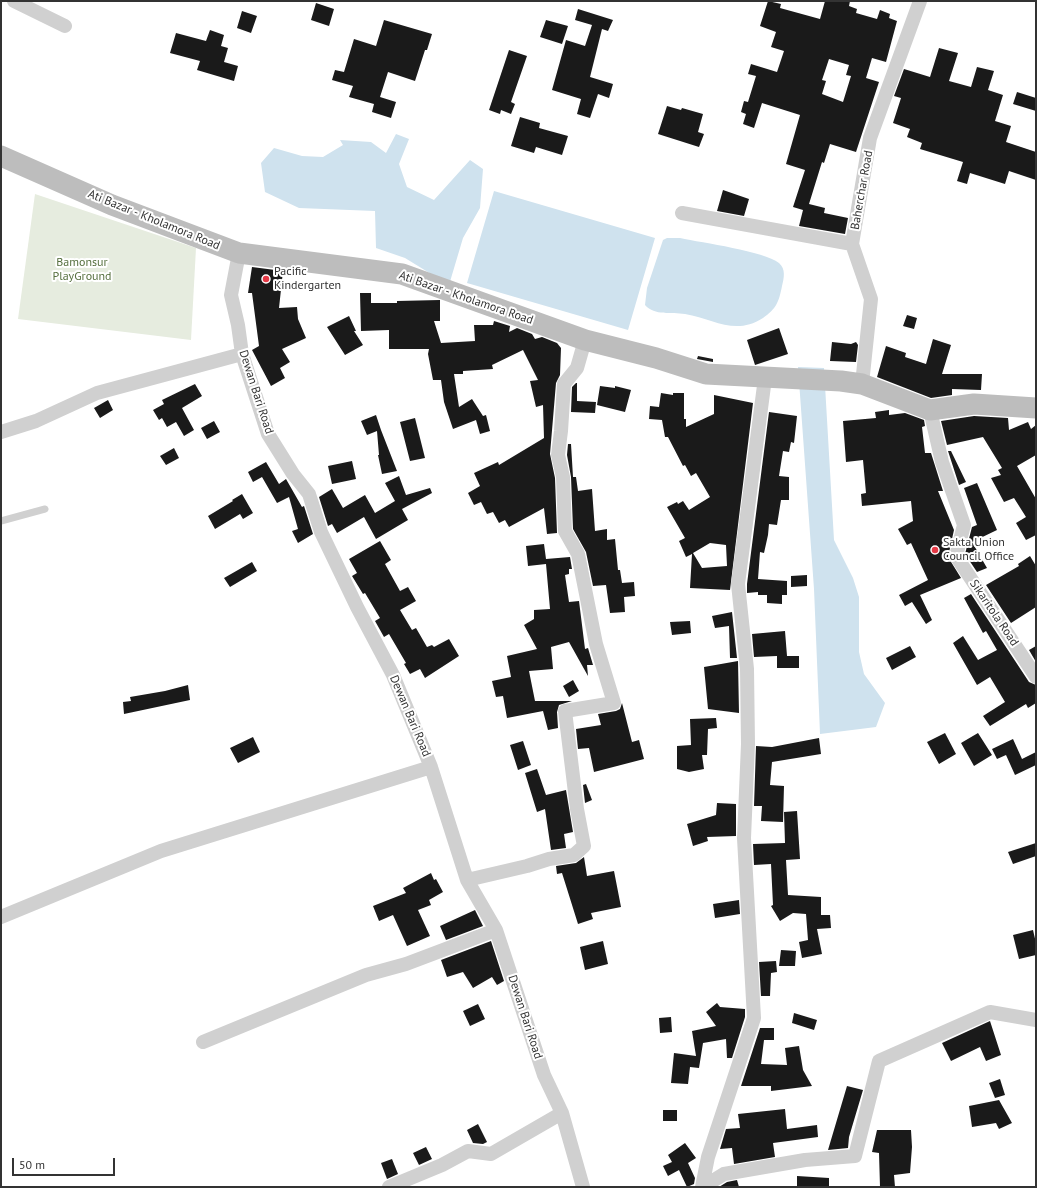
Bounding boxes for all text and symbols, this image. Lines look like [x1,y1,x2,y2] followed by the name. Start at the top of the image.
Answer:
[848,149,876,231] street label: Baherchar Road
[86,187,222,253] street label: Ati Bazar - Kholamora Road
[52,256,112,284] park label: Bamonsur PlayGround
[274,265,341,293] place label: Pacific Kindergarten
[397,268,535,328] street label: Ati Bazar - Kholamora Road
[261,274,271,284] marker: Pacific Kindergarten
[236,348,276,436] street label: Dewan Bari Road
[943,536,1014,564] place label: Sakta Union Council Office
[930,545,940,555] marker: Sakta Union Council Office
[966,577,1022,649] street label: Sikaritola Road
[386,673,434,759] street label: Dewan Bari Road
[505,973,545,1061] street label: Dewan Bari Road
[14,1150,117,1176] scale bar
[19,1157,45,1172] text: 50 m

